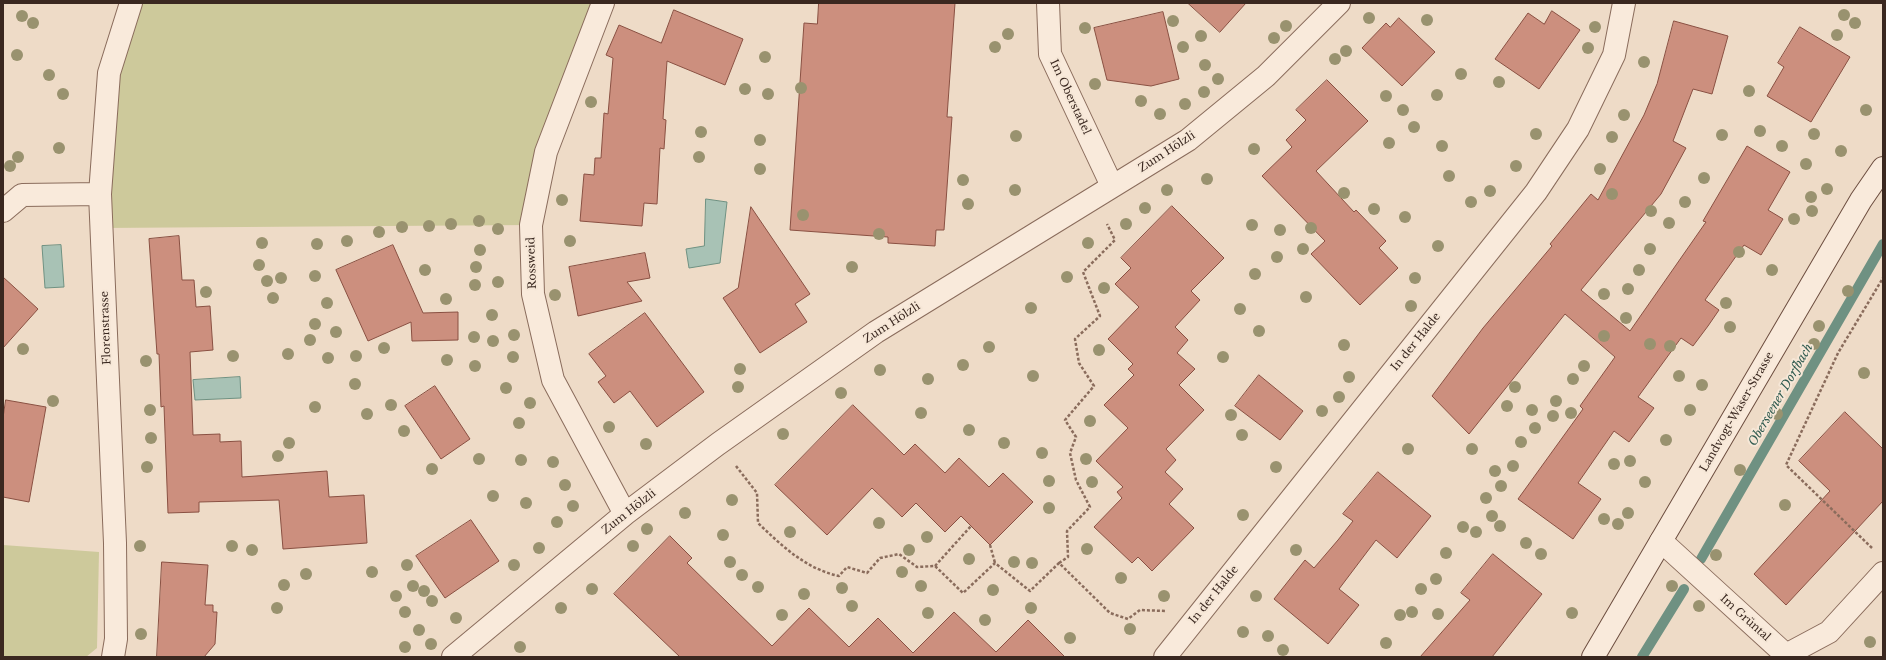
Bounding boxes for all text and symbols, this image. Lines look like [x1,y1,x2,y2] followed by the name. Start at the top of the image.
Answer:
[1047,57,1093,137] street label: Im Oberstadel
[1136,129,1198,175] street label: Zum Hölzli
[524,237,540,289] street label: Rossweid
[98,291,114,365] street label: Florenstrasse
[861,300,923,346] street label: Zum Hölzli
[1389,310,1443,374] street label: In der Halde
[1746,341,1816,449] water label: Oberseener Dorfbach
[1697,350,1777,474] street label: Landvogt-Waser-Strasse
[599,487,659,537] street label: Zum Hölzli
[1187,563,1241,627] street label: In der Halde
[1717,592,1773,644] street label: Im Grüntal

